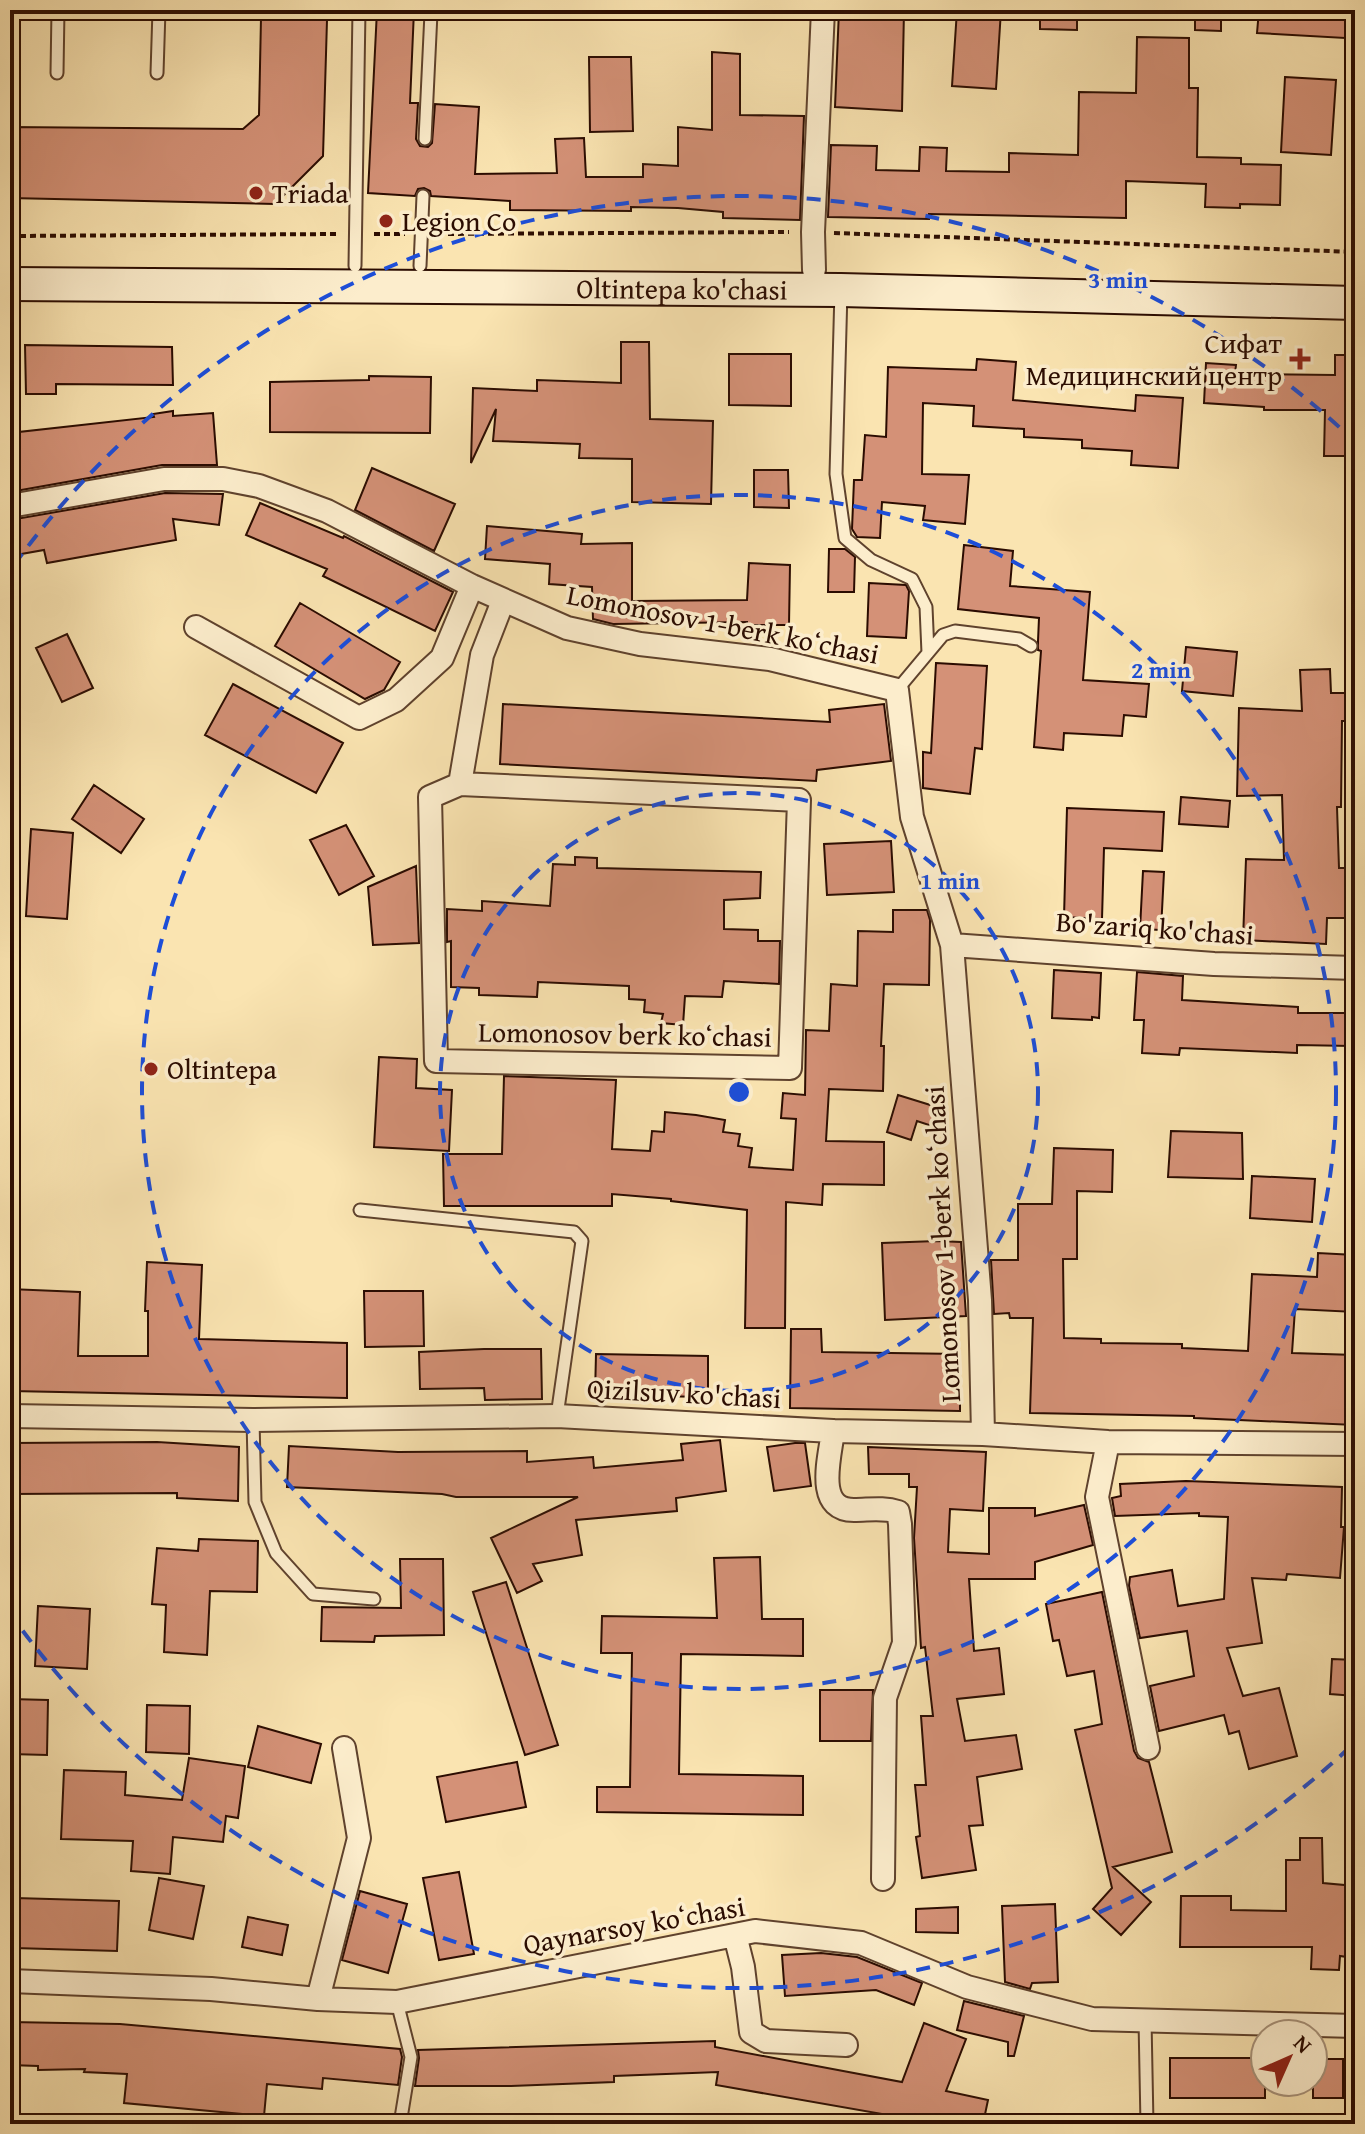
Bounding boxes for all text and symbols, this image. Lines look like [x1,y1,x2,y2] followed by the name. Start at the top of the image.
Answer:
[272,172,349,213] place label: Triada
[247,184,265,202] marker: Triada
[402,200,516,241] place label: Legion Co
[377,212,395,230] marker: Legion Co
[1088,262,1148,297] text: 3 min
[576,267,788,310] street label: Oltintepa ko'chasi
[1026,322,1282,395] place label: Сифат Медицинский центр
[1289,348,1311,370] marker: Сифат Медицинский центр
[564,573,883,674] street label: Lomonosov 1-berk koʻchasi
[1131,652,1191,687] text: 2 min
[920,863,980,898] text: 1 min
[1055,900,1255,955] street label: Bo'zariq ko'chasi
[478,1010,772,1057] street label: Lomonosov berk koʻchasi
[167,1048,277,1089] place label: Oltintepa
[142,1060,160,1078] marker: Oltintepa
[725,1078,753,1106] centre of rings
[913,1085,970,1403] street label: Lomonosov 1-berk koʻchasi
[586,1367,782,1418] street label: Qizilsuv ko'chasi
[520,1885,748,1964] street label: Qaynarsoy koʻchasi
[1249,2018,1329,2098] north arrow
[1287,2027,1320,2061] text: N

